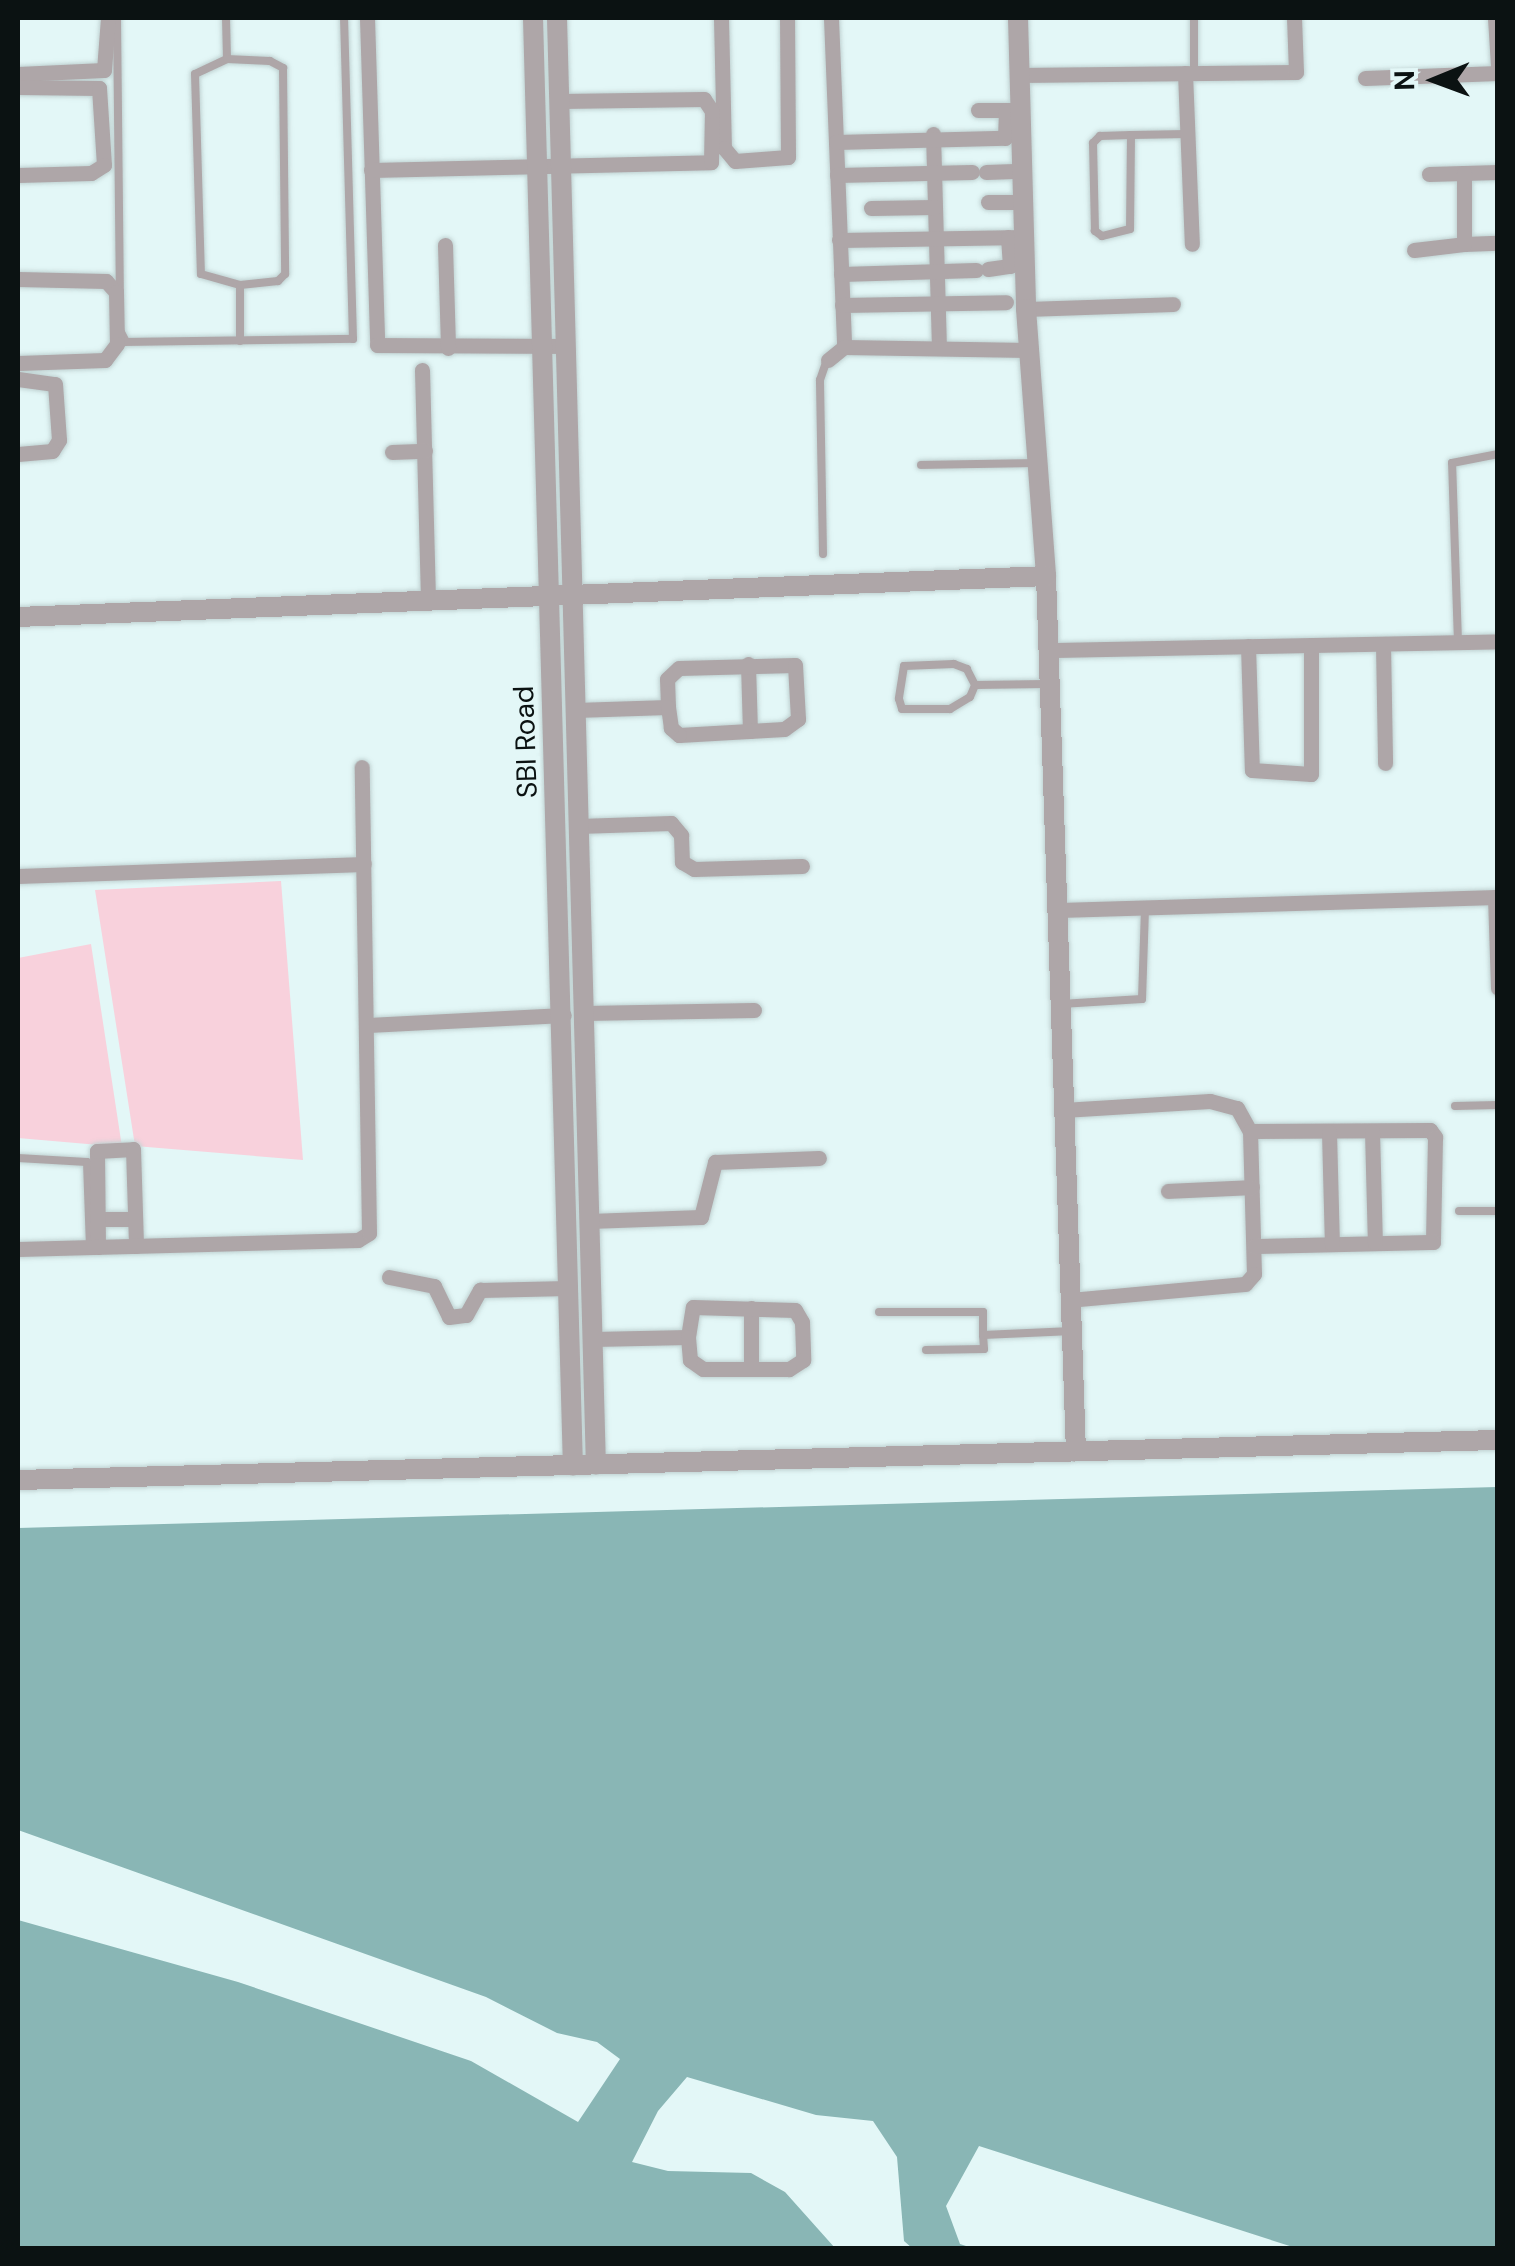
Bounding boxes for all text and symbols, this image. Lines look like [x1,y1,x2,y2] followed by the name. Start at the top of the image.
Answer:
[1385,30,1485,130] north arrow
[1386,70,1423,91] text: N
[507,685,545,799] street label: SBI Road

